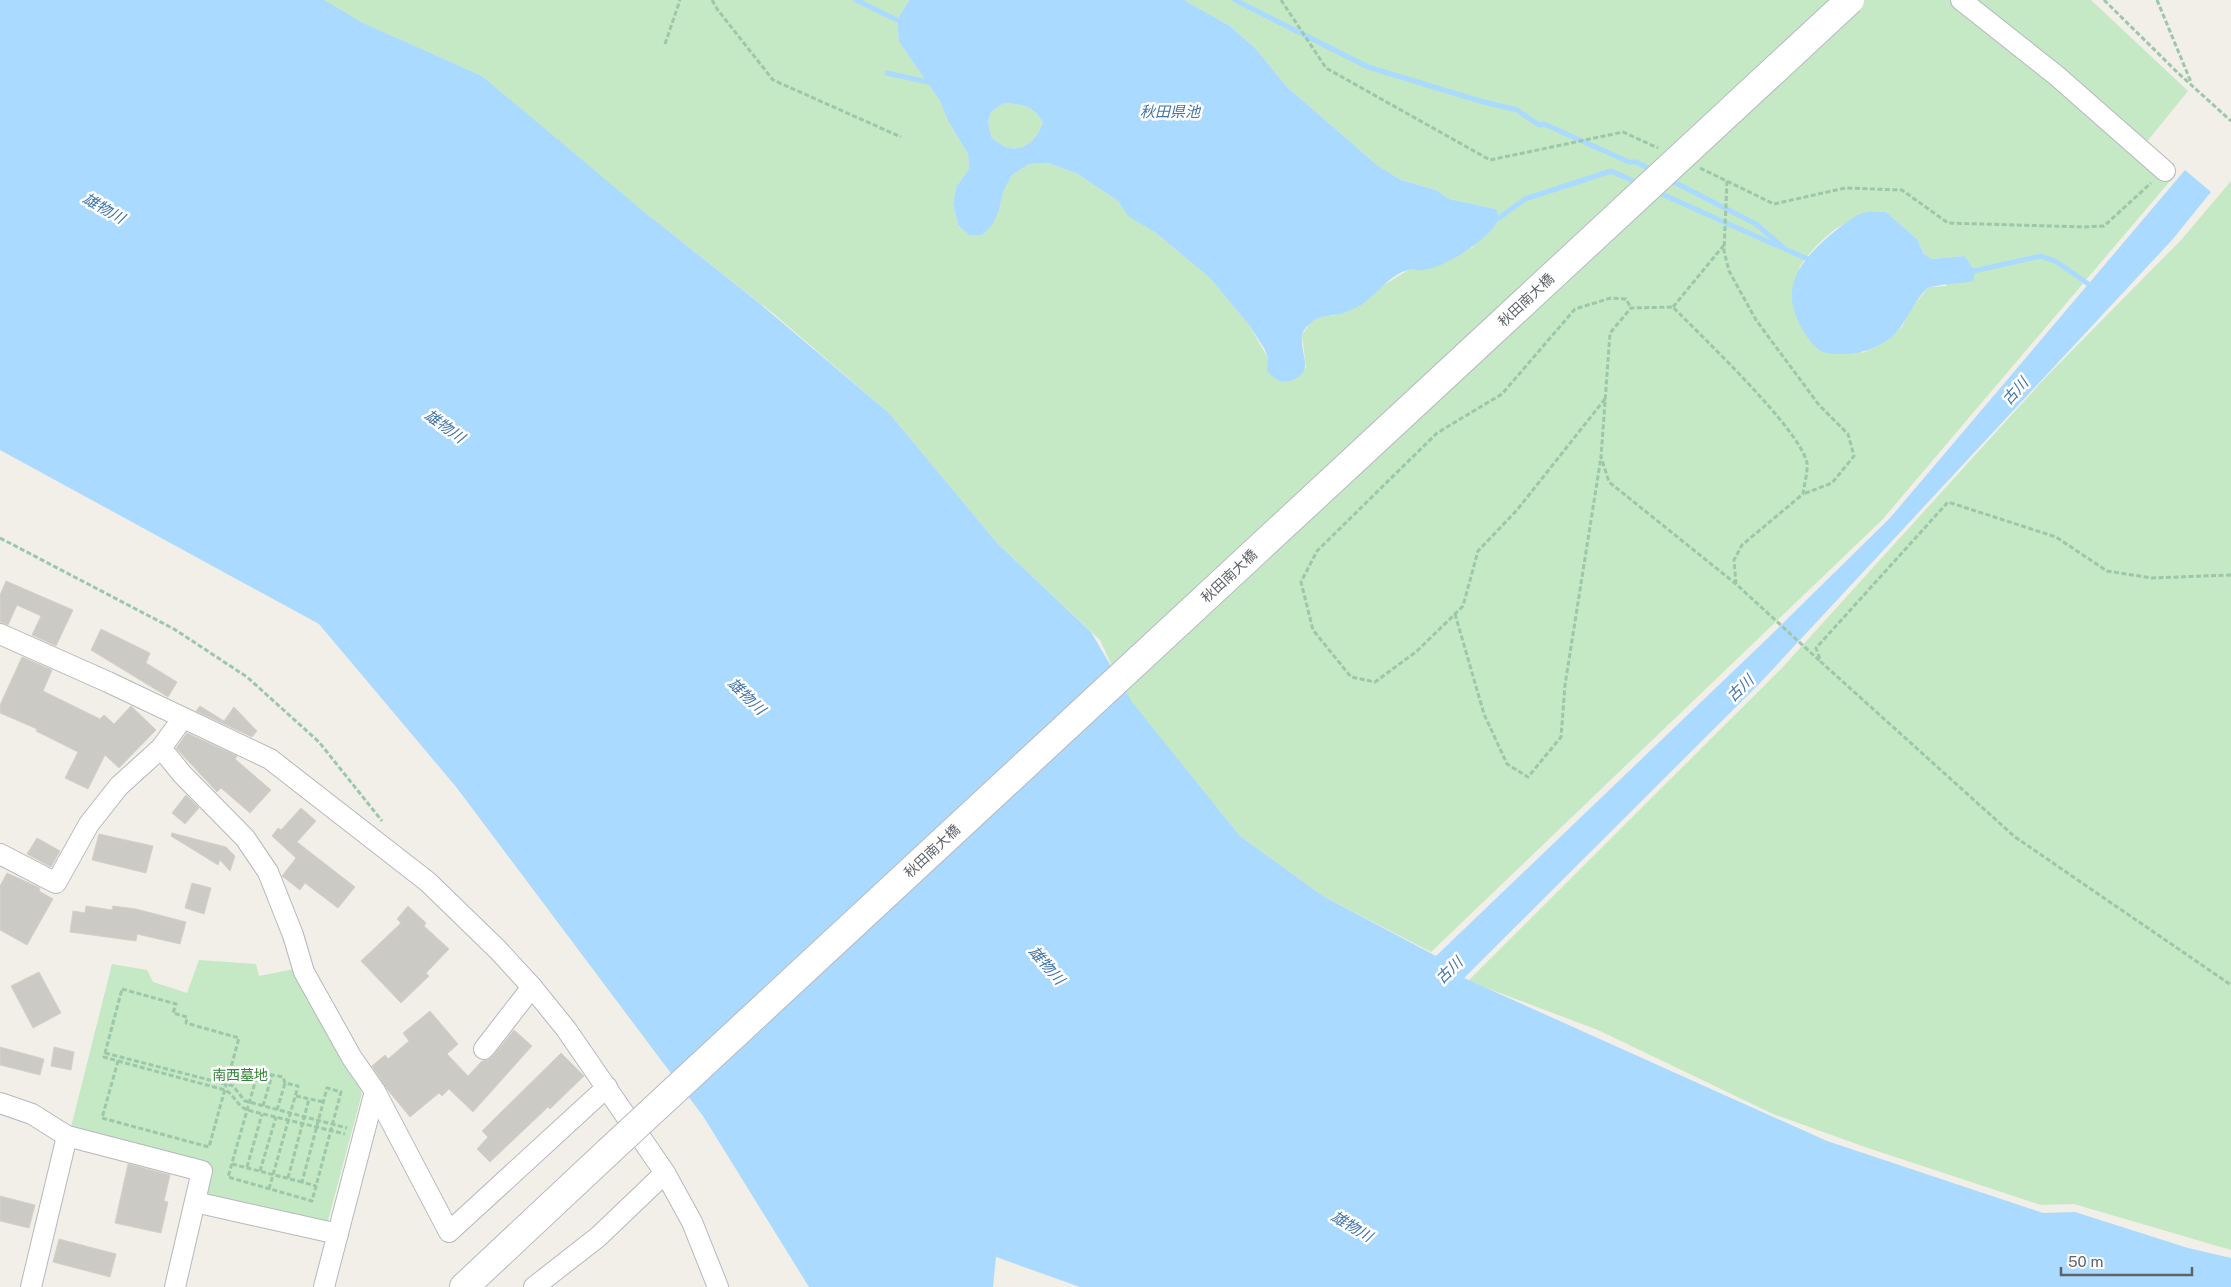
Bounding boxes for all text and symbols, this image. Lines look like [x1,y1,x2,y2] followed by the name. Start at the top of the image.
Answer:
[1140,103,1202,120] water label: 秋田県池
[80,189,129,228] water label: 雄物川
[1495,270,1557,330] street label: 秋田南大橋
[1999,373,2033,408] water label: 古川
[422,406,470,447] water label: 雄物川
[1198,546,1260,606] street label: 秋田南大橋
[1723,670,1758,705] water label: 古川
[725,674,771,719] water label: 雄物川
[901,821,963,881] street label: 秋田南大橋
[1026,942,1069,989] water label: 雄物川
[1432,952,1467,987] water label: 古川
[212,1067,268,1083] park label: 南西墓地
[1328,1207,1377,1246] water label: 雄物川
[2061,1244,2192,1276] scale bar
[2068,1253,2103,1270] text: 50 m

